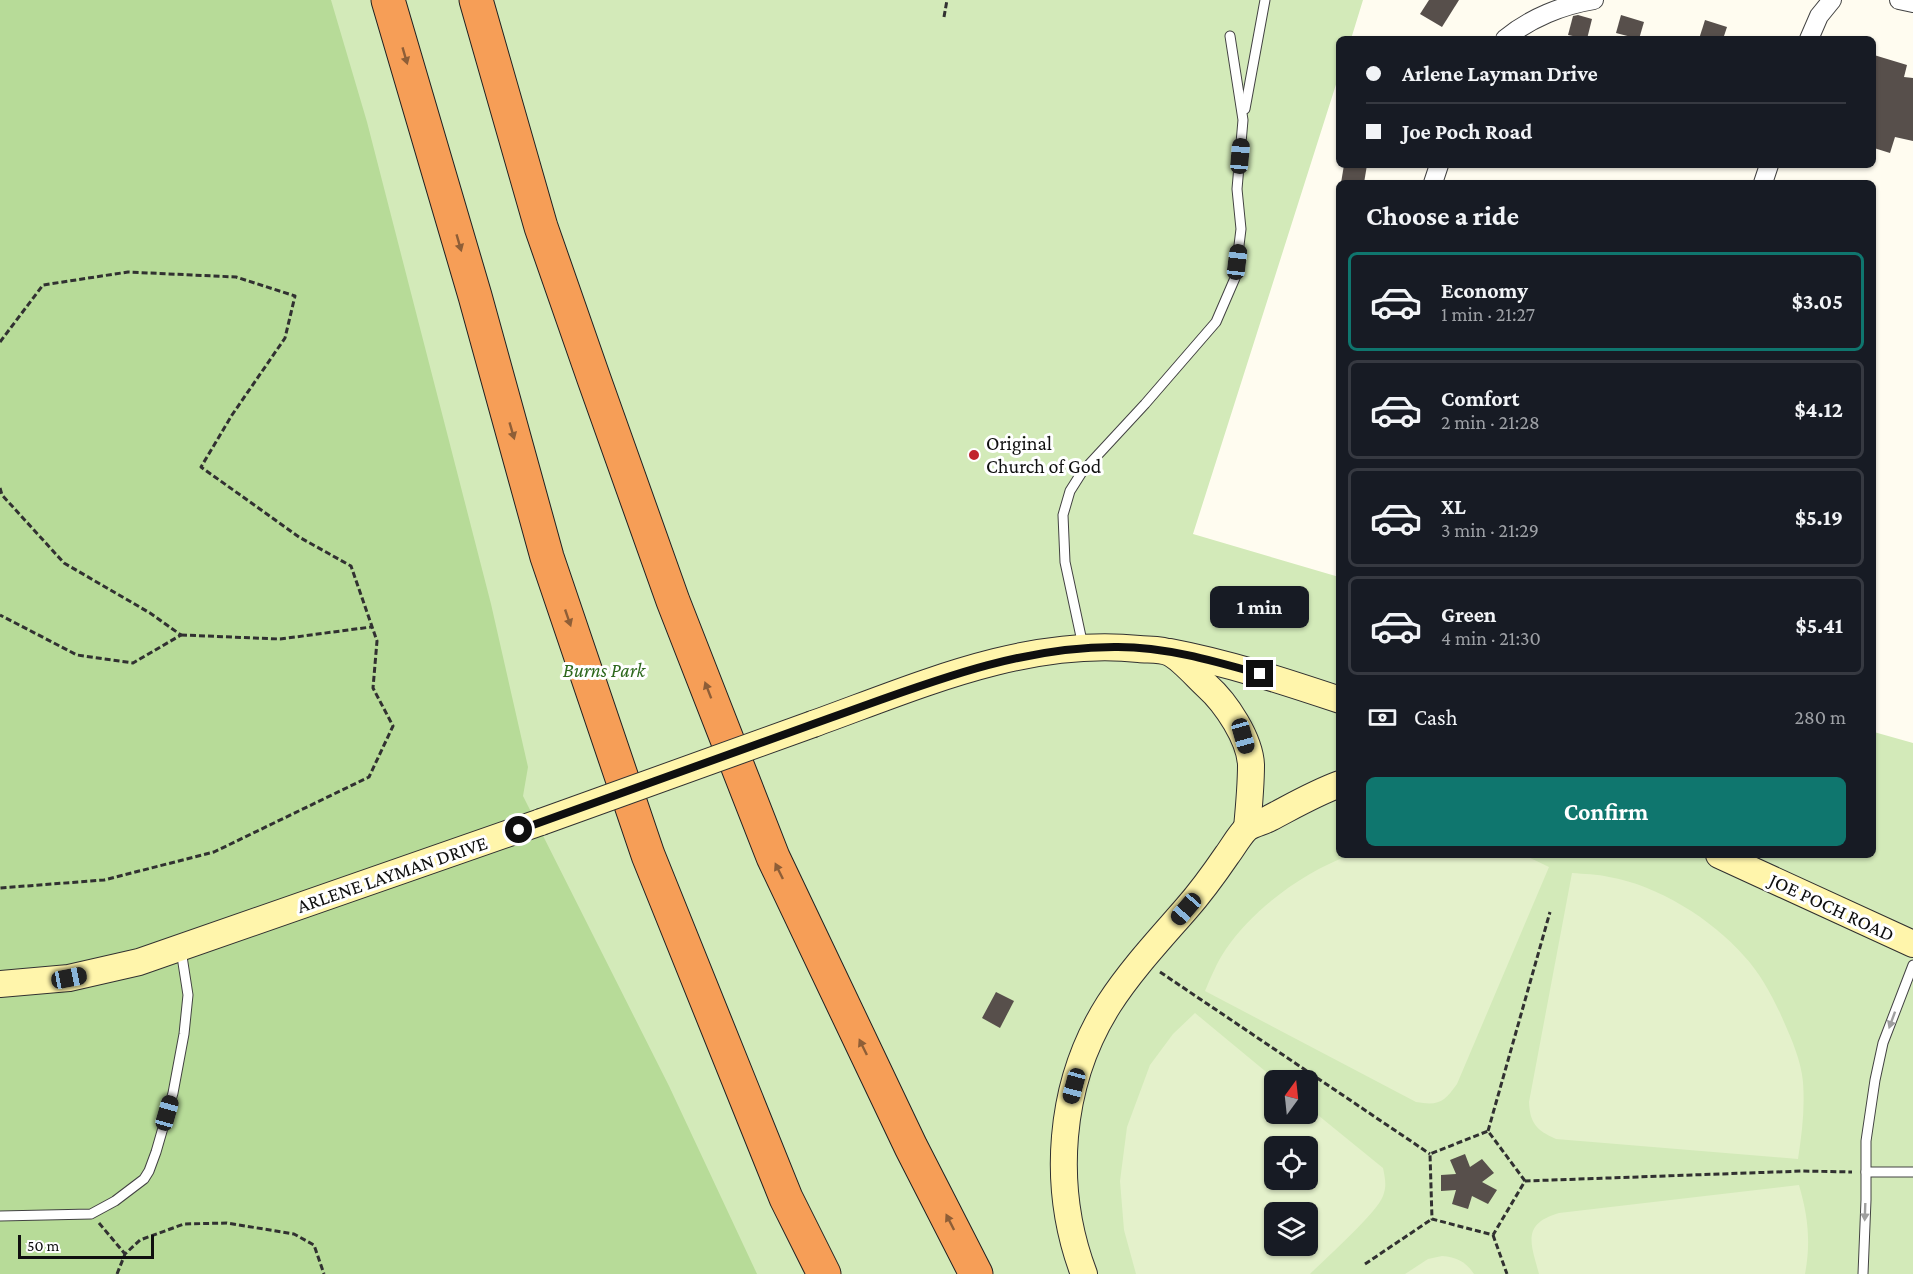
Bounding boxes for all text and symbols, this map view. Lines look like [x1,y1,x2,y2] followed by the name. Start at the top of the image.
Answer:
[401,47,410,65] one-way arrow
[1402,61,1598,86] text: Arlene Layman Drive
[1402,119,1532,144] text: Joe Poch Road
[1229,137,1251,175] car
[1366,201,1519,231] text: Choose a ride
[455,234,464,252] one-way arrow
[1226,243,1248,281] car
[1369,275,1423,329] icon: car
[1441,278,1528,303] text: Economy
[1792,289,1843,314] text: $3.05
[1441,303,1535,325] text: 1 min · 21:27
[1369,383,1423,437] icon: car
[1441,386,1519,411] text: Comfort
[1795,397,1843,422] text: $4.12
[1441,411,1540,433] text: 2 min · 21:28
[508,422,518,440] one-way arrow
[986,432,1102,477] place label: Original Church of God
[967,448,981,462] marker: Original Church of God
[1369,491,1423,545] icon: car
[1441,494,1466,519] text: XL
[1795,505,1843,530] text: $5.19
[1441,519,1539,541] text: 3 min · 21:29
[1210,587,1310,629] callout: 1 min
[1237,596,1282,618] text: 1 min
[1369,599,1423,653] icon: car
[1441,602,1497,627] text: Green
[564,609,573,627] one-way arrow
[1795,613,1843,638] text: $5.41
[1441,627,1541,649] text: 4 min · 21:30
[563,659,647,681] park label: Burns Park
[1246,660,1273,687] route end
[702,681,712,699] one-way arrow
[1366,701,1399,734] icon: cash
[1414,705,1458,730] text: Cash
[1795,706,1846,728] text: 280 m
[1229,716,1257,756] car
[1366,777,1846,846] button: Confirm
[505,816,532,843] route start
[294,831,490,917] street label: ARLENE LAYMAN DRIVE
[775,863,784,880] one-way arrow
[1764,868,1898,946] street label: JOE POCH ROAD
[1167,890,1205,928] car
[50,966,88,990] car
[1886,1011,1896,1029] one-way arrow
[859,1039,868,1056] one-way arrow
[1061,1066,1087,1106] car
[1264,1070,1318,1124] north arrow
[1264,1070,1318,1256] map controls
[153,1093,181,1133] car
[1264,1136,1318,1190] button: locate
[1264,1202,1318,1256] button: layers
[1861,1202,1870,1221] one-way arrow
[945,1213,955,1231] one-way arrow
[18,1232,154,1260] scale bar
[27,1237,59,1254] text: 50 m

